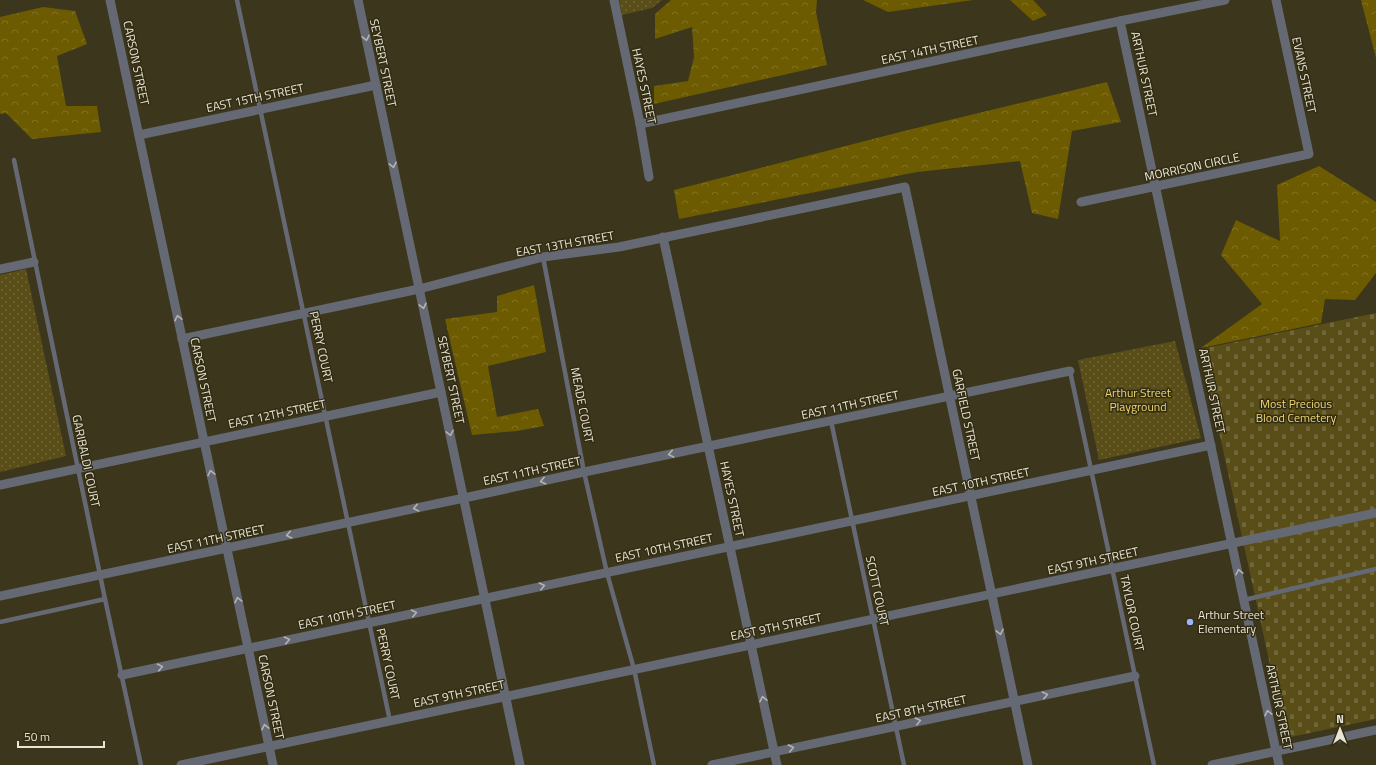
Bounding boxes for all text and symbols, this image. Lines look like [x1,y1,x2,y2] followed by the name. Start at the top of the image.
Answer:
[365,17,402,109] street label: SEYBERT STREET
[118,19,155,108] street label: CARSON STREET
[879,30,981,69] street label: EAST 14TH STREET
[1126,30,1163,119] street label: ARTHUR STREET
[361,35,369,41] one-way arrow
[1287,35,1322,115] street label: EVANS STREET
[627,46,662,126] street label: HAYES STREET
[204,78,306,117] street label: EAST 15TH STREET
[1143,147,1242,186] street label: MORRISON CIRCLE
[388,162,396,168] one-way arrow
[514,225,616,261] street label: EAST 13TH STREET
[418,303,426,309] one-way arrow
[305,309,339,385] street label: PERRY COURT
[174,315,182,321] one-way arrow
[433,334,470,426] street label: SEYBERT STREET
[185,336,222,425] street label: CARSON STREET
[1194,347,1231,436] street label: ARTHUR STREET
[566,366,599,445] street label: MEADE COURT
[947,367,986,463] street label: GARFIELD STREET
[1105,383,1172,416] park label: Arthur Street Playground
[799,385,901,424] street label: EAST 11TH STREET
[226,394,328,433] street label: EAST 12TH STREET
[1256,394,1336,427] park label: Most Precious Blood Cemetery
[67,413,106,510] street label: GARIBALDI COURT
[445,430,453,436] one-way arrow
[668,450,674,458] one-way arrow
[481,451,583,490] street label: EAST 11TH STREET
[715,459,750,539] street label: HAYES STREET
[930,462,1032,501] street label: EAST 10TH STREET
[207,469,215,476] one-way arrow
[540,476,547,484] one-way arrow
[413,504,420,512] one-way arrow
[165,519,267,558] street label: EAST 11TH STREET
[613,528,715,567] street label: EAST 10TH STREET
[286,531,292,539] one-way arrow
[1046,541,1141,579] street label: EAST 9TH STREET
[861,554,894,628] street label: SCOTT COURT
[1235,569,1243,575] one-way arrow
[1115,573,1150,654] street label: TAYLOR COURT
[538,583,545,591] one-way arrow
[296,595,398,634] street label: EAST 10TH STREET
[234,597,242,603] one-way arrow
[1198,605,1265,638] place label: Arthur Street Elementary
[729,607,824,645] street label: EAST 9TH STREET
[411,610,417,618] one-way arrow
[1185,617,1195,627] marker: Arthur Street Elementary
[372,626,406,702] street label: PERRY COURT
[995,629,1004,635] one-way arrow
[284,636,290,645] one-way arrow
[253,653,290,742] street label: CARSON STREET
[157,663,163,671] one-way arrow
[1261,663,1298,752] street label: ARTHUR STREET
[412,674,507,712] street label: EAST 9TH STREET
[874,689,969,727] street label: EAST 8TH STREET
[1042,691,1048,699] one-way arrow
[759,696,767,703] one-way arrow
[1320,709,1360,749] north arrow
[1265,710,1273,716] one-way arrow
[1336,711,1344,727] text: N
[915,718,921,726] one-way arrow
[18,723,104,749] scale bar
[261,724,269,730] one-way arrow
[24,727,50,746] text: 50 m
[788,745,794,753] one-way arrow

